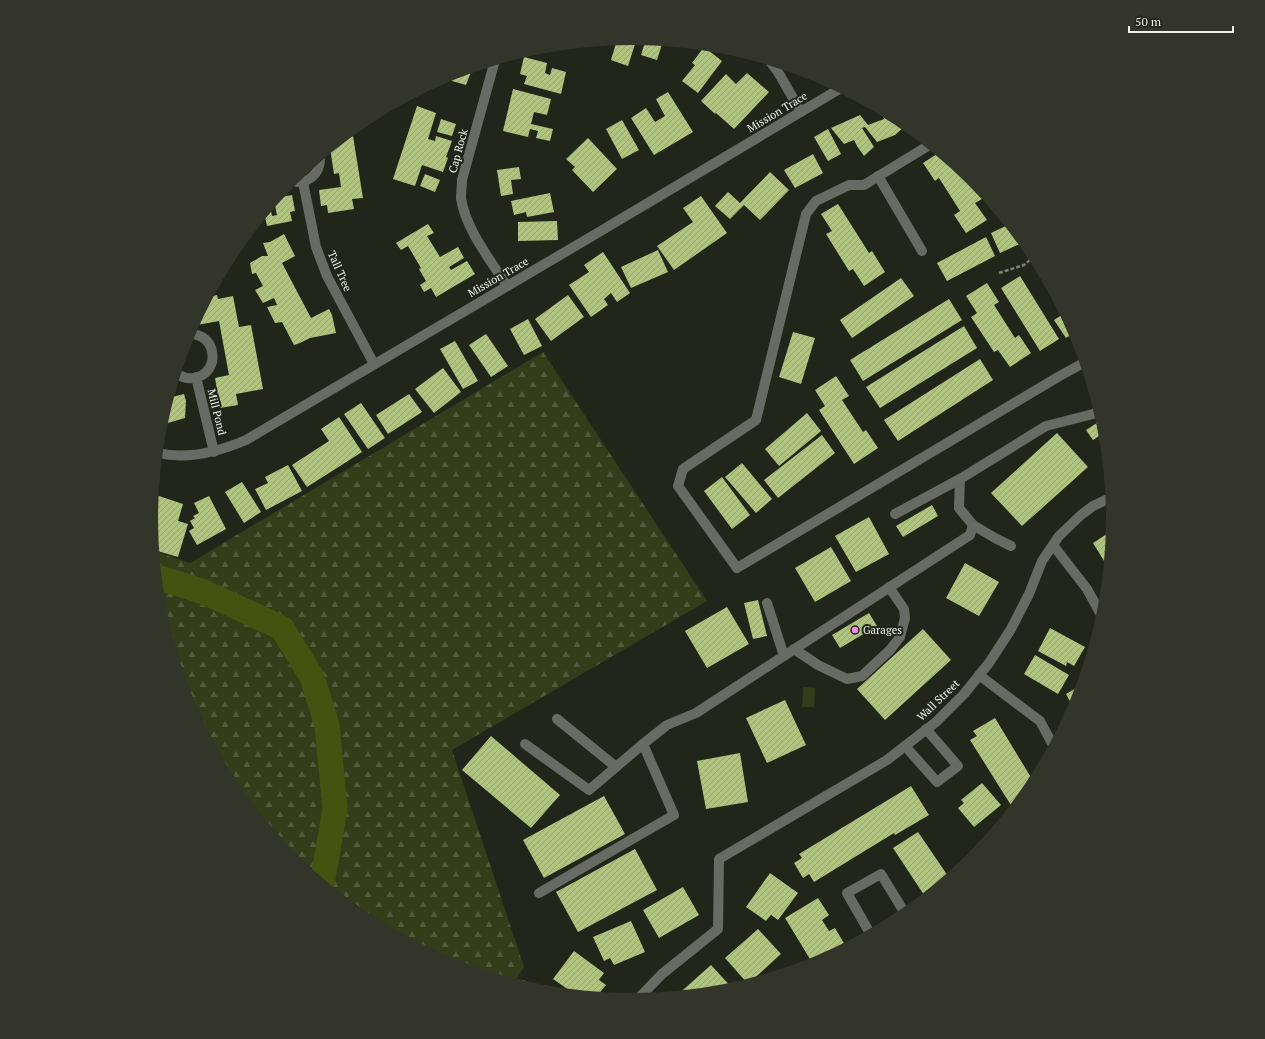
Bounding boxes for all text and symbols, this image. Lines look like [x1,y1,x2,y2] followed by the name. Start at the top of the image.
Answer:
[1129,8,1233,34] scale bar
[1135,14,1162,29] text: 50 m
[744,88,810,135] street label: Mission Trace
[445,127,471,175] street label: Cap Rock
[325,248,355,294] street label: Tall Tree
[465,254,531,300] street label: Mission Trace
[205,387,229,437] street label: Mill Pond
[863,623,902,637] place label: Garages
[850,625,860,635] marker: Garages
[914,676,962,724] street label: Wall Street

